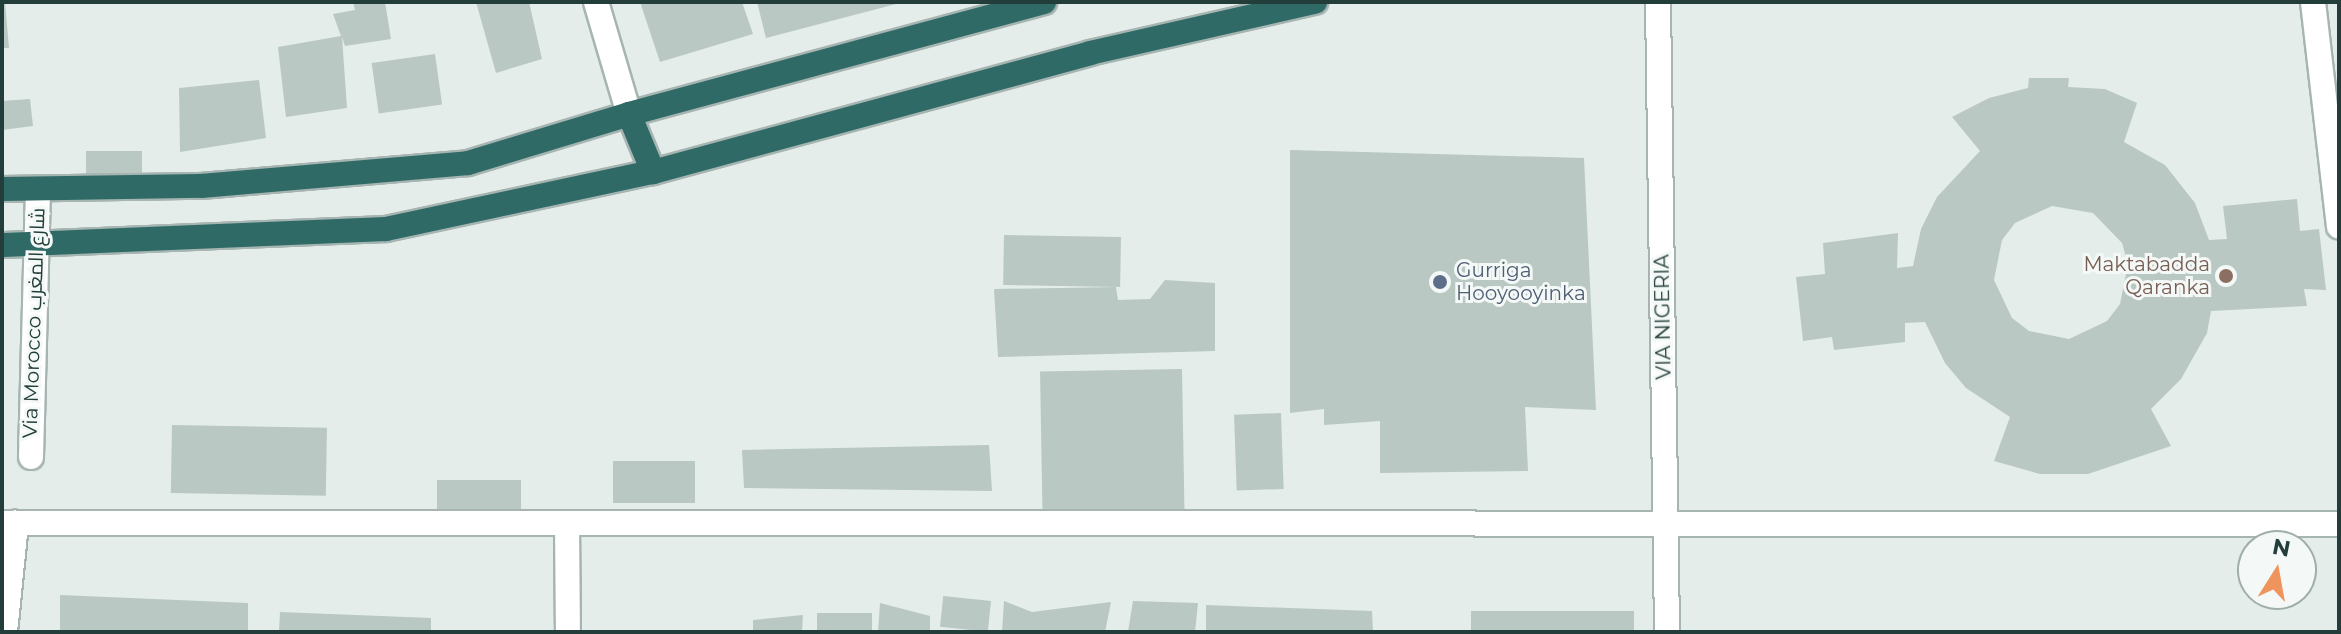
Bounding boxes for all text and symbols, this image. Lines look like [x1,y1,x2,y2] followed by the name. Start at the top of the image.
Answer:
[18,207,50,439] street label: Via Morocco شارع المغرب
[2083,252,2210,299] place label: Maktabadda Qaranka
[1650,254,1676,380] street label: VIA NIGERIA
[1456,258,1586,305] place label: Gurriga Hooyooyinka
[2217,267,2235,285] marker: Maktabadda Qaranka
[1431,273,1449,291] marker: Gurriga Hooyooyinka
[2237,530,2317,610] north arrow
[2270,533,2293,563] text: N

